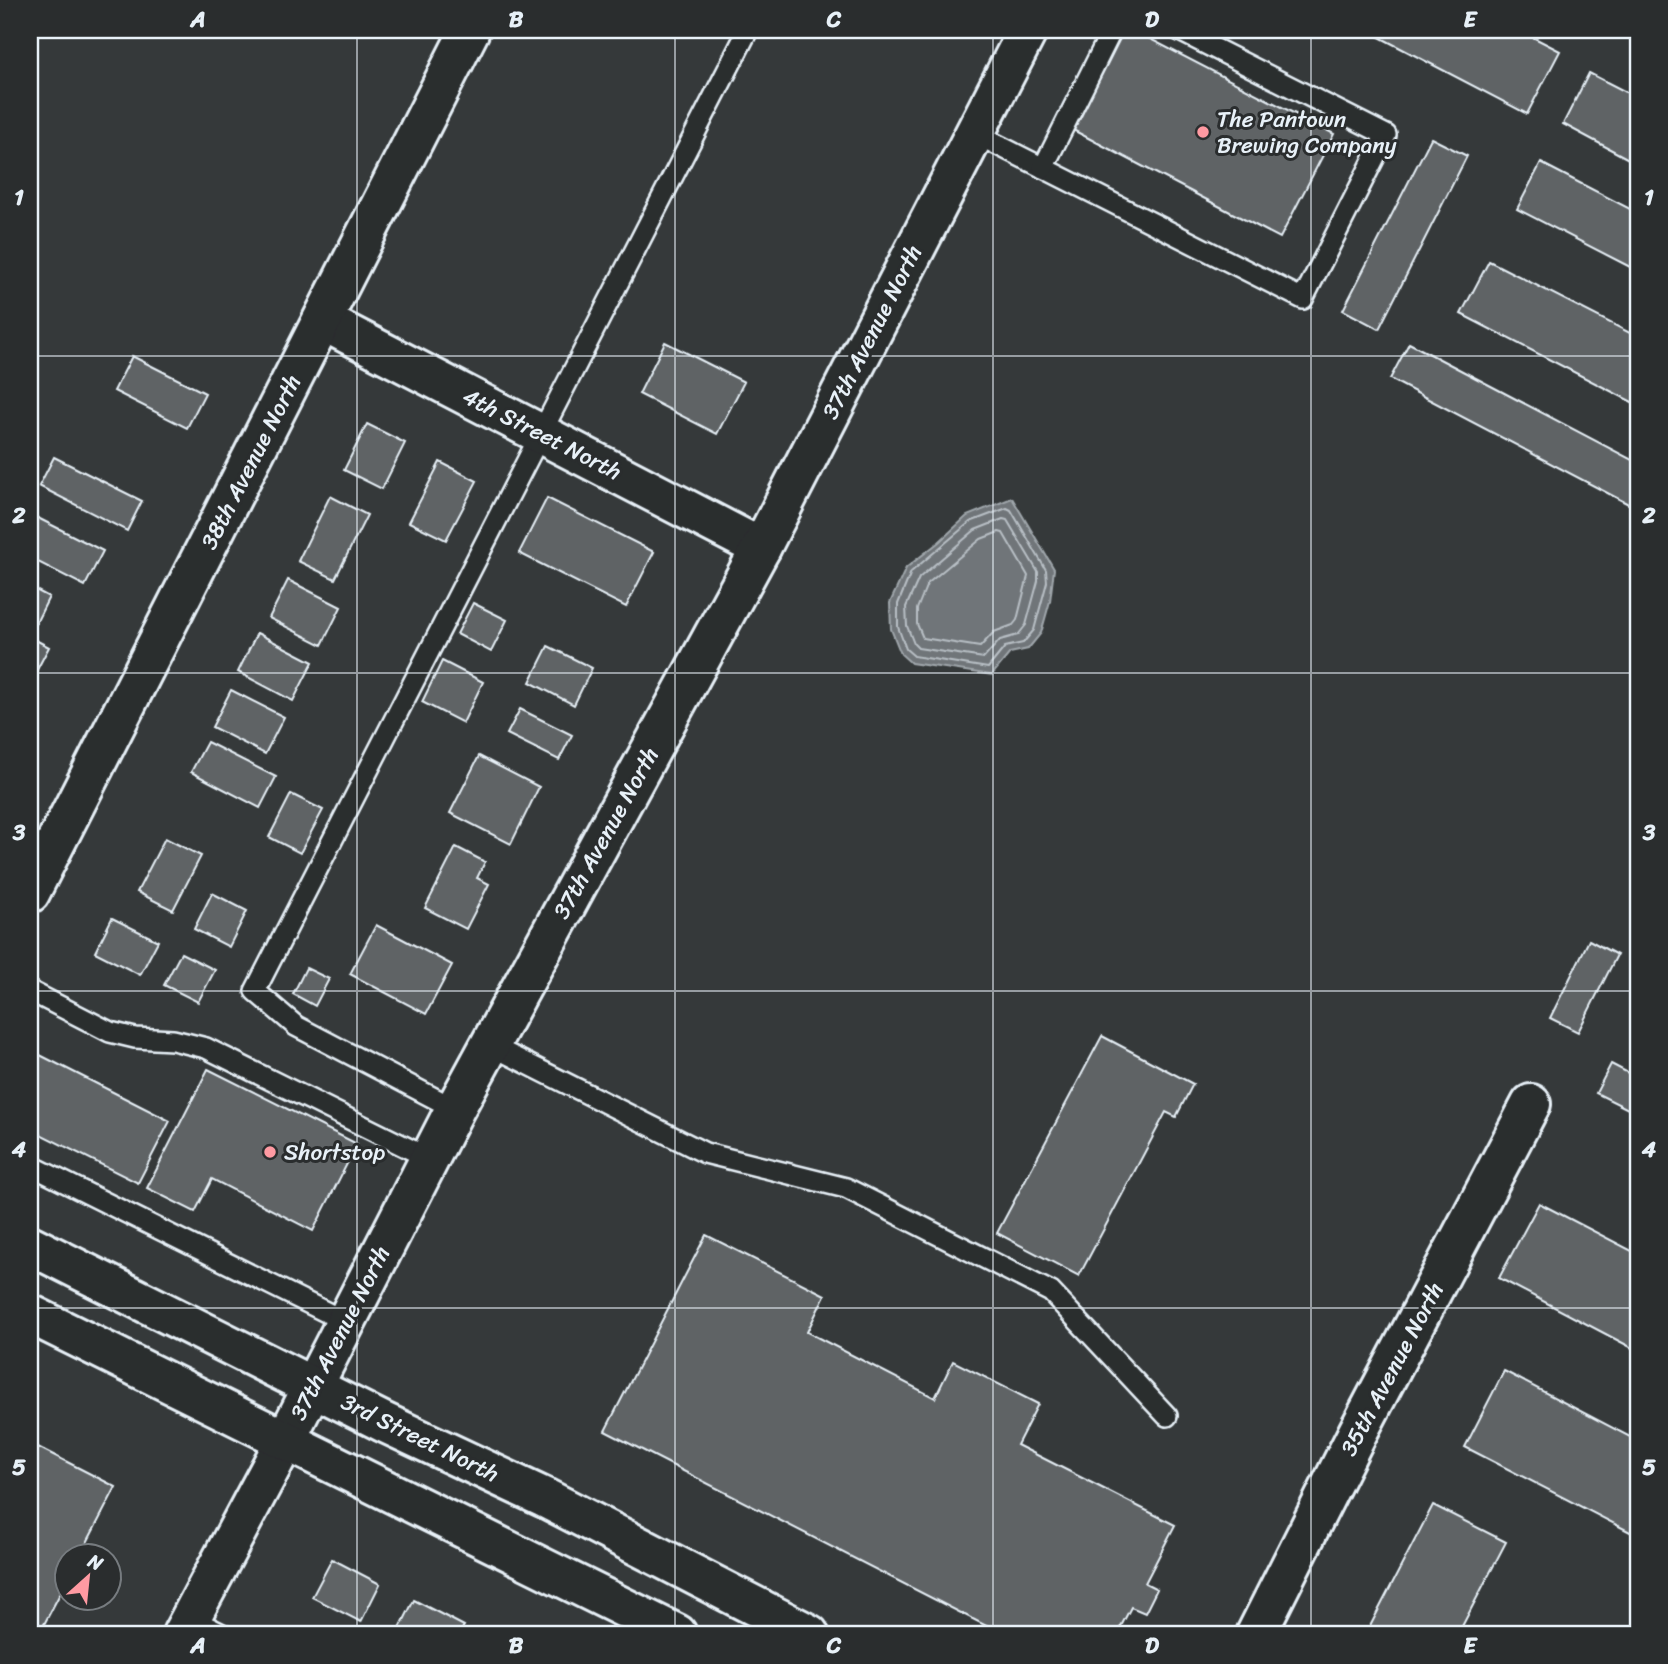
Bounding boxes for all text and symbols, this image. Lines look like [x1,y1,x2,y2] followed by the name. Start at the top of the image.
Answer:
[189,0,206,40] text: A
[509,0,524,40] text: B
[826,0,842,40] text: C
[1145,0,1160,40] text: D
[1464,0,1479,40] text: E
[1217,99,1397,166] place label: The Pantown Brewing Company
[1195,124,1211,140] marker: The Pantown Brewing Company
[14,177,24,218] text: 1
[1644,177,1654,218] text: 1
[810,237,934,427] street label: 37th Avenue North
[189,367,313,557] street label: 38th Avenue North
[455,376,629,492] street label: 4th Street North
[11,495,26,536] text: 2
[1641,495,1656,536] text: 2
[542,739,670,927] street label: 37th Avenue North
[12,812,26,853] text: 3
[1642,812,1656,853] text: 3
[11,1129,27,1170] text: 4
[1641,1129,1657,1170] text: 4
[284,1132,385,1173] place label: Shortstop
[262,1144,278,1160] marker: Shortstop
[278,1238,402,1428] street label: 37th Avenue North
[1329,1274,1455,1464] street label: 35th Avenue North
[334,1382,506,1494] street label: 3rd Street North
[12,1447,26,1488] text: 5
[1642,1447,1656,1488] text: 5
[52,1542,122,1612] north arrow
[81,1544,110,1580] text: N
[189,1625,206,1664] text: A
[509,1625,524,1664] text: B
[826,1625,842,1664] text: C
[1145,1625,1160,1664] text: D
[1464,1625,1479,1664] text: E

